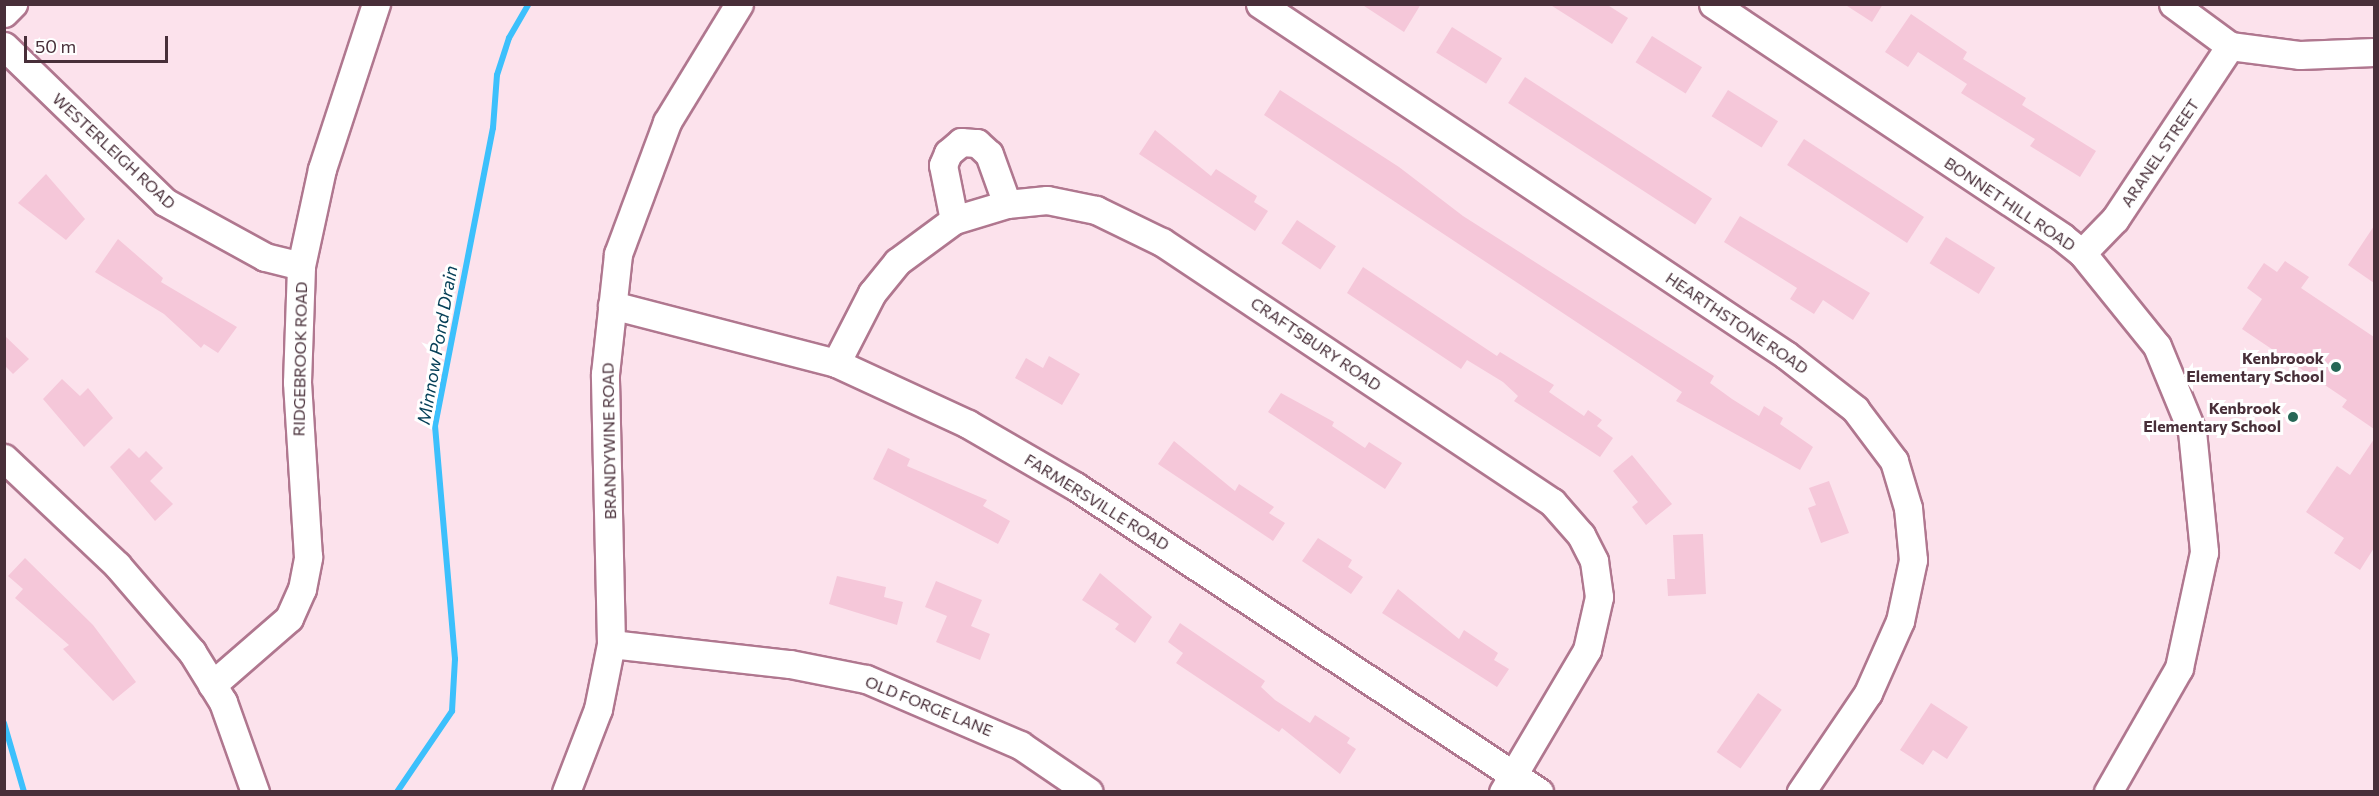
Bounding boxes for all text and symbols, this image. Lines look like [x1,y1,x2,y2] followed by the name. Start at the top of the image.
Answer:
[27,24,171,62] scale bar
[35,35,76,57] text: 50 m
[48,89,180,213] street label: WESTERLEIGH ROAD
[2117,95,2203,211] street label: ARANEL STREET
[1941,153,2079,255] street label: BONNET HILL ROAD
[412,264,462,426] water label: Minnow Pond Drain
[1662,268,1812,378] street label: HEARTHSTONE ROAD
[289,281,311,437] street label: RIDGEBROOK ROAD
[1247,293,1385,395] street label: CRAFTSBURY ROAD
[2186,348,2324,386] place label: Kenbroook Elementary School
[2329,360,2343,374] marker: Kenbroook Elementary School
[598,362,620,520] street label: BRANDYWINE ROAD
[2143,398,2281,436] place label: Kenbrook Elementary School
[2286,410,2300,424] marker: Kenbrook Elementary School
[1021,450,1173,554] street label: FARMERSVILLE ROAD
[862,672,996,740] street label: OLD FORGE LANE

